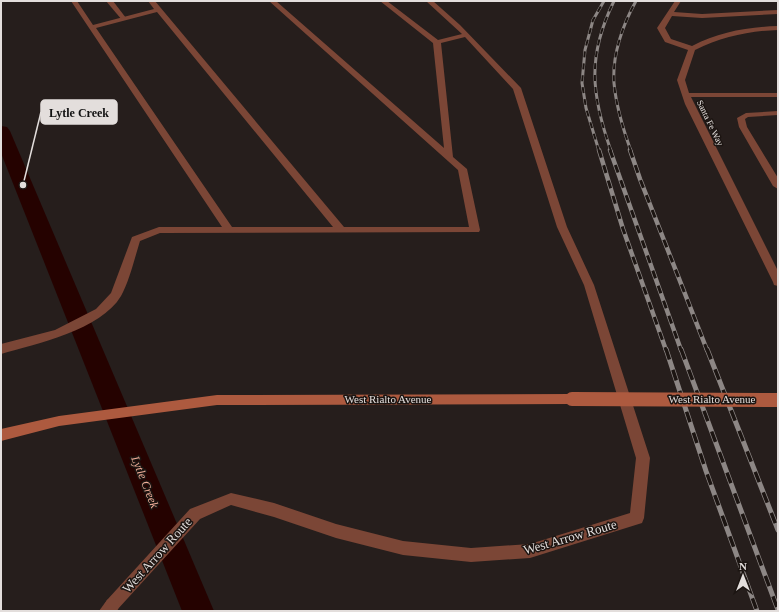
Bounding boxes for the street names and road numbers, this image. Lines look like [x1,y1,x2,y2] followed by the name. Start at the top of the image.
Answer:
[695,99,726,148] street label: Santa Fe Way
[345,393,432,405] street label: West Rialto Avenue
[669,393,756,405] street label: West Rialto Avenue
[119,514,195,596] street label: West Arrow Route
[522,516,619,558] street label: West Arrow Route

